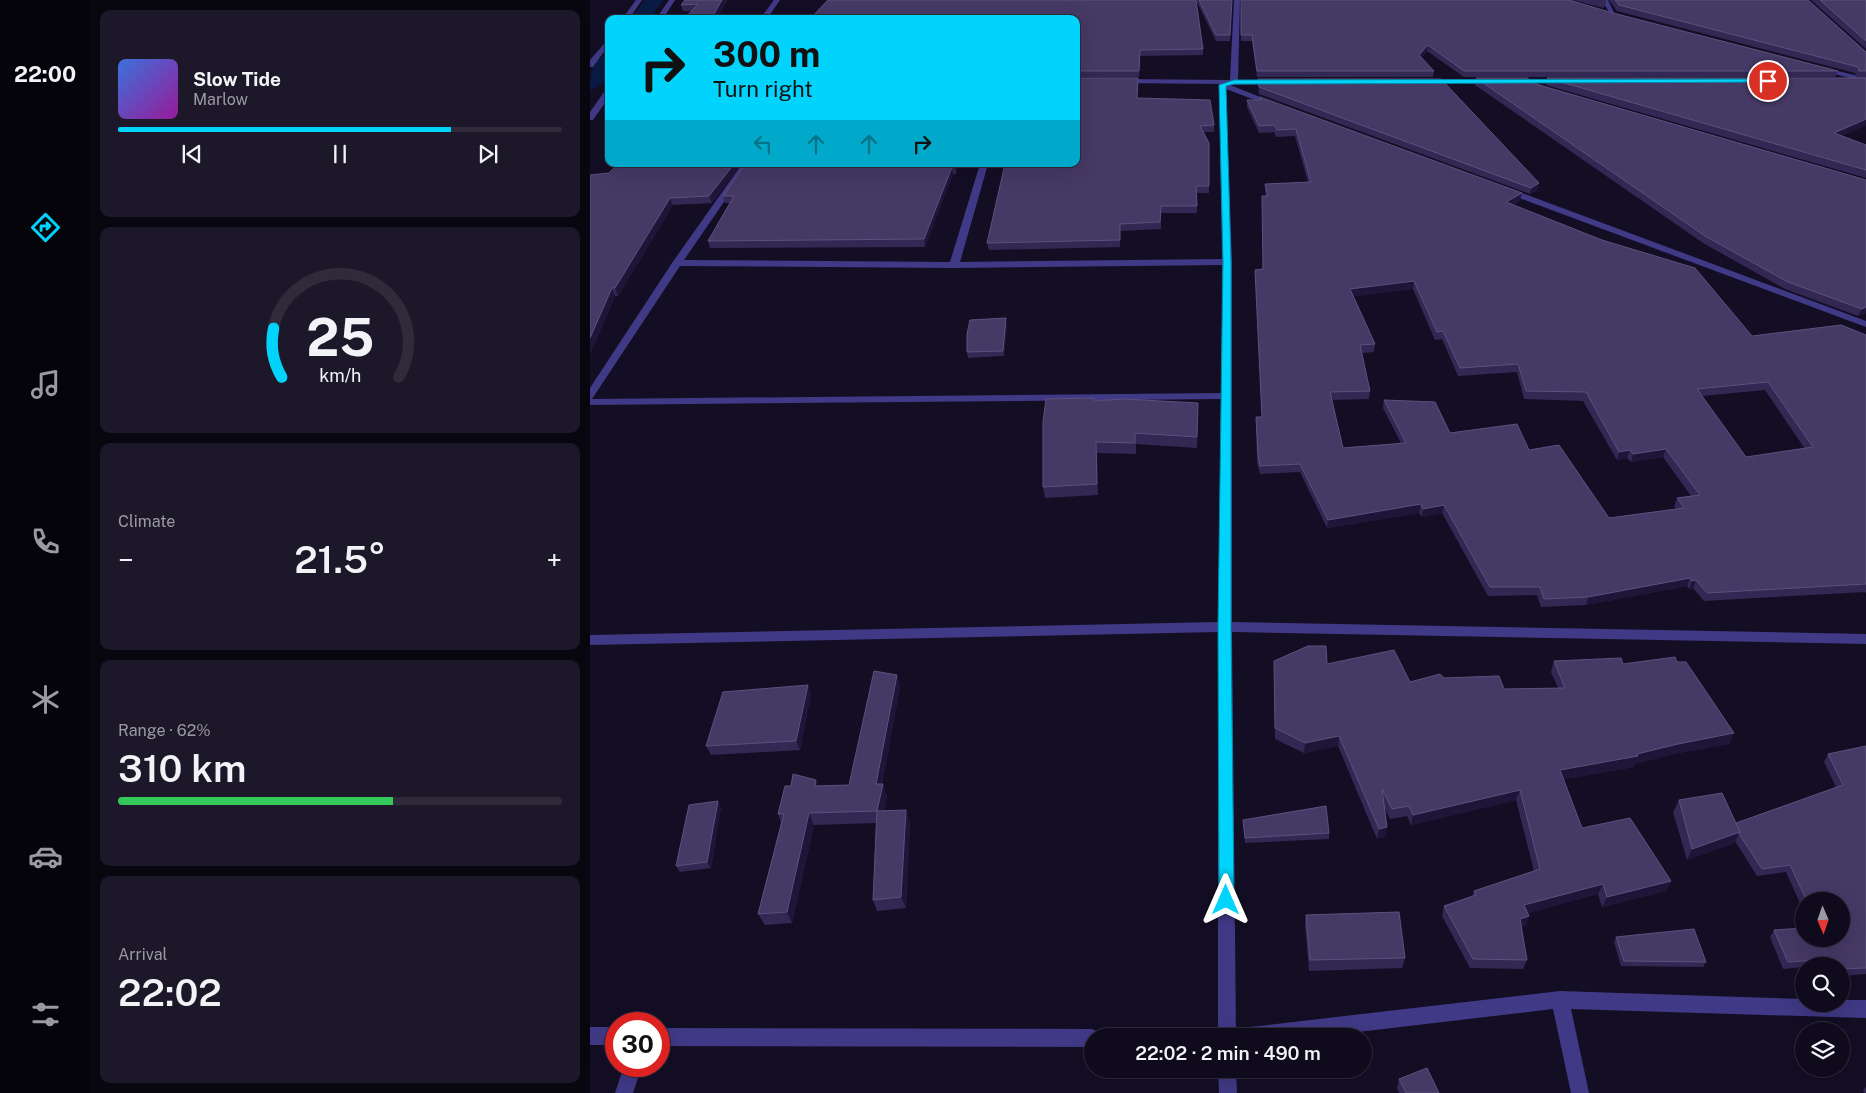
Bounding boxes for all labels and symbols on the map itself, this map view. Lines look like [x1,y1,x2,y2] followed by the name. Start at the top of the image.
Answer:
[1747,60,1789,102] pin
[1199,873,1251,925] position arrow
[1795,892,1850,948] north arrow
[605,1012,670,1077] speed limit sign: 30

